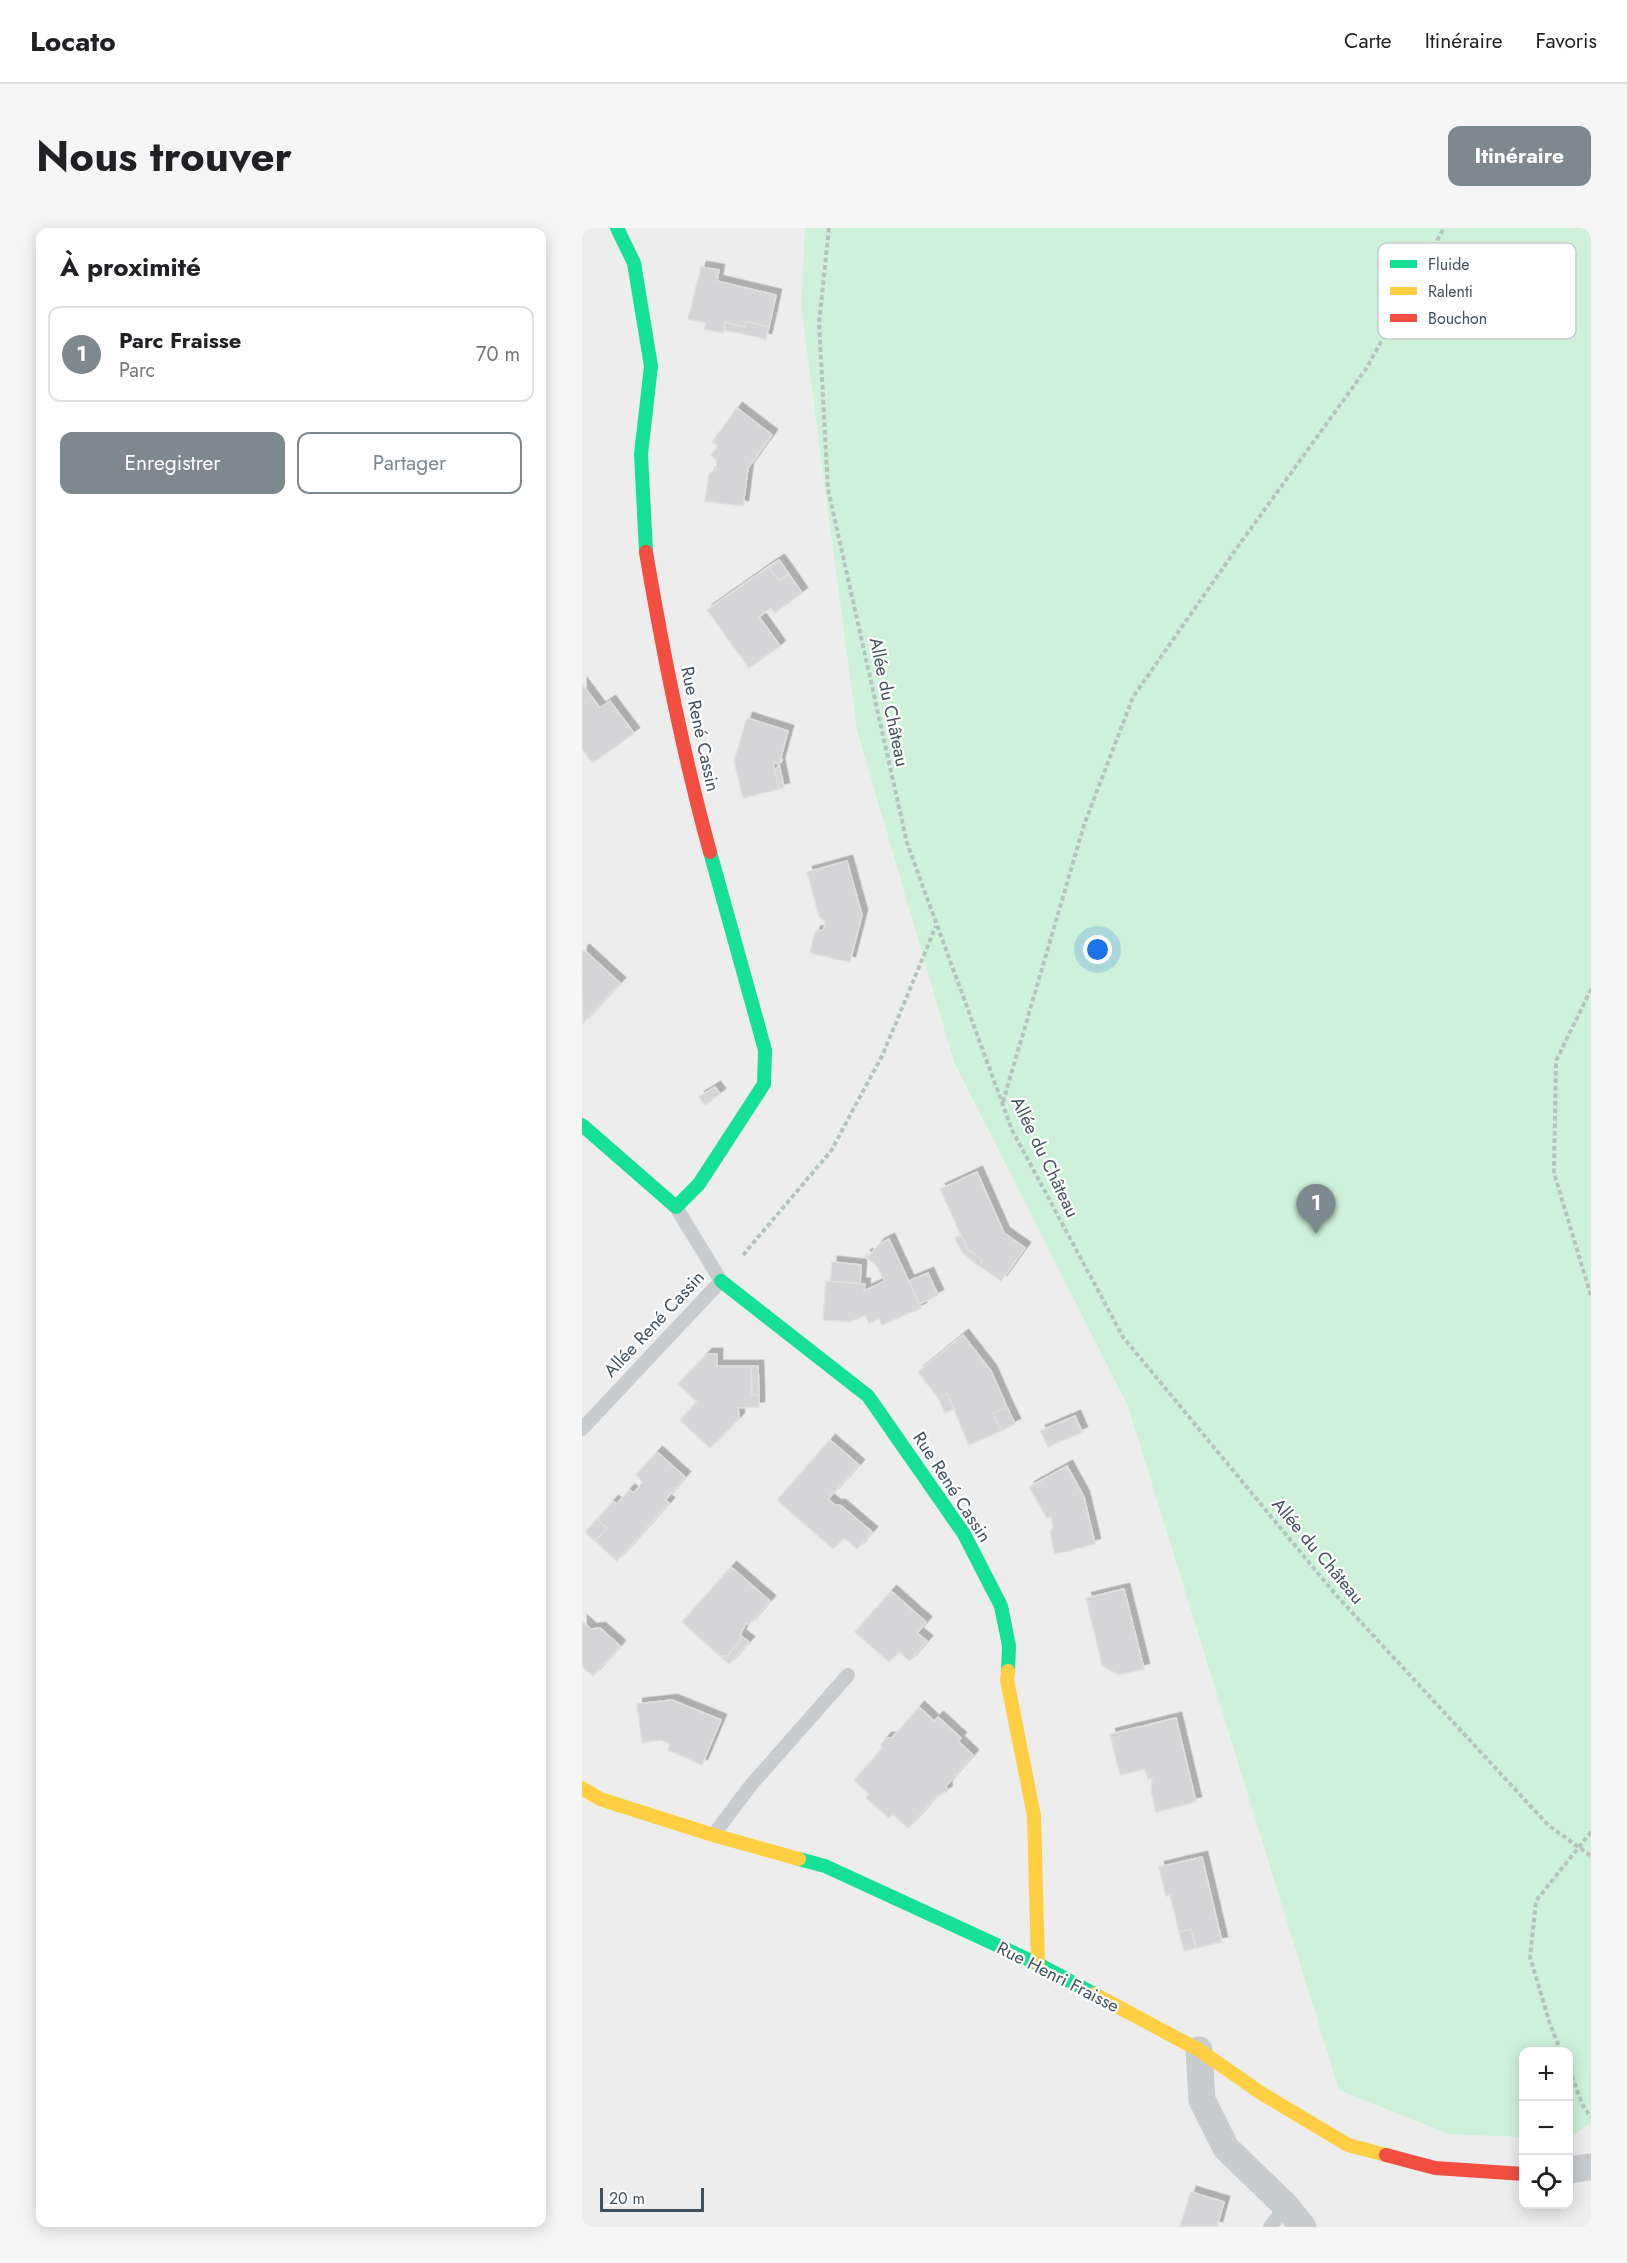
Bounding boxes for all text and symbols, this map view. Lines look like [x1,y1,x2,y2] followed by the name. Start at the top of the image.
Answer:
[30,21,116,62] text: Locato
[1344,26,1392,56] text: Carte
[1425,26,1503,56] text: Itinéraire
[1536,26,1597,56] text: Favoris
[36,126,292,187] text: Nous trouver
[1448,126,1591,186] button: Itinéraire
[1378,243,1576,339] legend
[60,248,201,286] text: À proximité
[1428,253,1470,276] text: Fluide
[1428,280,1473,303] text: Ralenti
[1428,307,1487,330] text: Bouchon
[119,324,241,356] text: Parc Fraisse
[76,340,87,369] text: 1
[476,340,520,369] text: 70 m
[119,356,155,385] text: Parc
[60,432,285,494] button: Enregistrer
[297,432,522,494] button: Partager
[863,635,915,769] street label: Allée du Château
[674,664,726,794] street label: Rue René Cassin
[1083,935,1112,964] your location
[1005,1092,1085,1222] street label: Allée du Château
[1296,1184,1336,1234] pin: 1
[598,1265,710,1383] street label: Allée René Cassin
[906,1427,998,1547] street label: Rue René Cassin
[1266,1492,1370,1610] street label: Allée du Château
[992,1935,1124,2019] street label: Rue Henri Fraisse
[1519,2047,1573,2209] map controls
[1519,2047,1573,2101] button: +
[1519,2101,1573,2155] button: −
[1519,2155,1573,2209] button: locate
[600,2185,704,2212] scale bar
[609,2187,645,2210] text: 20 m

